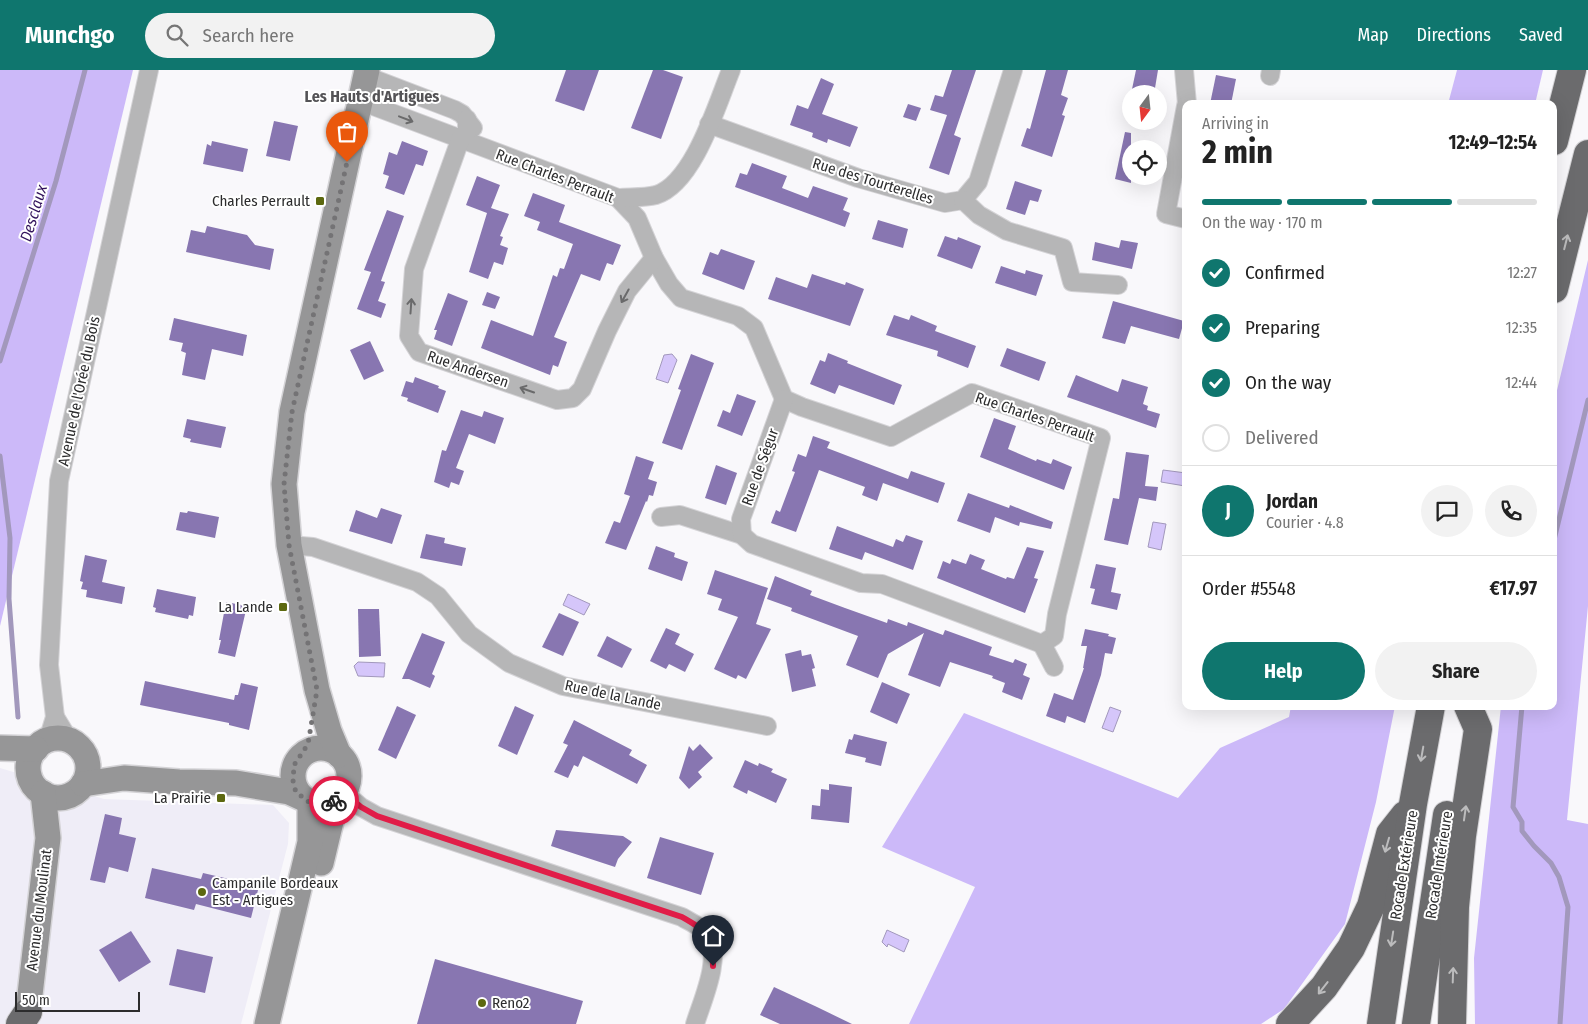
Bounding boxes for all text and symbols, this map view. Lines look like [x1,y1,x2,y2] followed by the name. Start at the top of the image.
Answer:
[145,13,495,58] search box
[25,21,115,49] text: Munchgo
[163,21,191,49] icon: search
[203,24,294,47] text: Search here
[1357,24,1389,46] text: Map
[1417,24,1491,46] text: Directions
[1519,24,1563,46] text: Saved
[1122,85,1168,130] north arrow
[1122,85,1167,185] map controls
[305,87,439,106] district label: Les Hauts d'Artigues
[326,111,368,162] pin
[1202,114,1269,133] text: Arriving in
[398,115,413,124] one-way arrow
[333,118,361,146] icon: bag
[1449,131,1537,154] text: 12:49–12:54
[1202,133,1273,171] text: 2 min
[1122,140,1167,185] button: locate
[493,145,617,207] street label: Rue Charles Perrault
[810,154,936,208] street label: Rue des Tourterelles
[16,182,51,244] water label: Desclaux
[212,192,310,210] place label: Charles Perrault
[314,195,326,207] marker: Charles Perrault
[1202,213,1322,232] text: On the way · 170 m
[1562,235,1571,251] one-way arrow
[1202,259,1230,287] icon: check
[1245,261,1325,284] text: Confirmed
[1507,263,1537,282] text: 12:27
[620,289,630,304] one-way arrow
[407,299,416,315] one-way arrow
[54,314,104,468] street label: Avenue de l'Orée du Bois
[1202,314,1230,342] icon: check
[1245,316,1320,339] text: Preparing
[1506,318,1537,337] text: 12:35
[425,347,511,391] street label: Rue Andersen
[1202,369,1230,397] icon: check
[1245,371,1331,394] text: On the way
[1505,373,1537,392] text: 12:44
[520,384,536,394] one-way arrow
[973,388,1097,446] street label: Rue Charles Perrault
[738,425,783,508] street label: Rue de Ségur
[1245,426,1319,449] text: Delivered
[1421,485,1473,537] button: chat
[1485,485,1537,537] button: phone
[1266,490,1318,513] text: Jordan
[1225,499,1231,522] text: J
[1266,513,1344,532] text: Courier · 4.8
[1202,577,1296,600] text: Order #5548
[1490,577,1537,600] text: €17.97
[218,598,273,616] place label: La Lande
[277,601,289,613] marker: La Lande
[1202,642,1365,700] button: Help
[1375,642,1537,700] button: Share
[563,676,663,714] street label: Rue de la Lande
[1416,746,1426,762] one-way arrow
[309,776,359,826] courier
[320,787,348,815] icon: bike
[154,789,211,807] place label: La Prairie
[215,792,227,804] marker: La Prairie
[1461,806,1471,822] one-way arrow
[1386,809,1422,921] street label: Rocade Extérieure
[1422,810,1456,920] street label: Rocade Intérieure
[1382,836,1392,852] one-way arrow
[23,848,55,972] street label: Avenue du Moulinat
[212,874,338,909] place label: Campanile Bordeaux Est - Artigues
[196,886,208,898] marker: Campanile Bordeaux Est - Artigues
[692,915,734,966] pin
[699,922,727,950] icon: home
[1387,930,1397,946] one-way arrow
[1448,968,1458,984] one-way arrow
[1318,981,1329,994] one-way arrow
[15,989,140,1012] scale bar
[22,992,50,1009] text: 50 m
[492,994,530,1012] place label: Reno2
[476,997,488,1009] marker: Reno2

